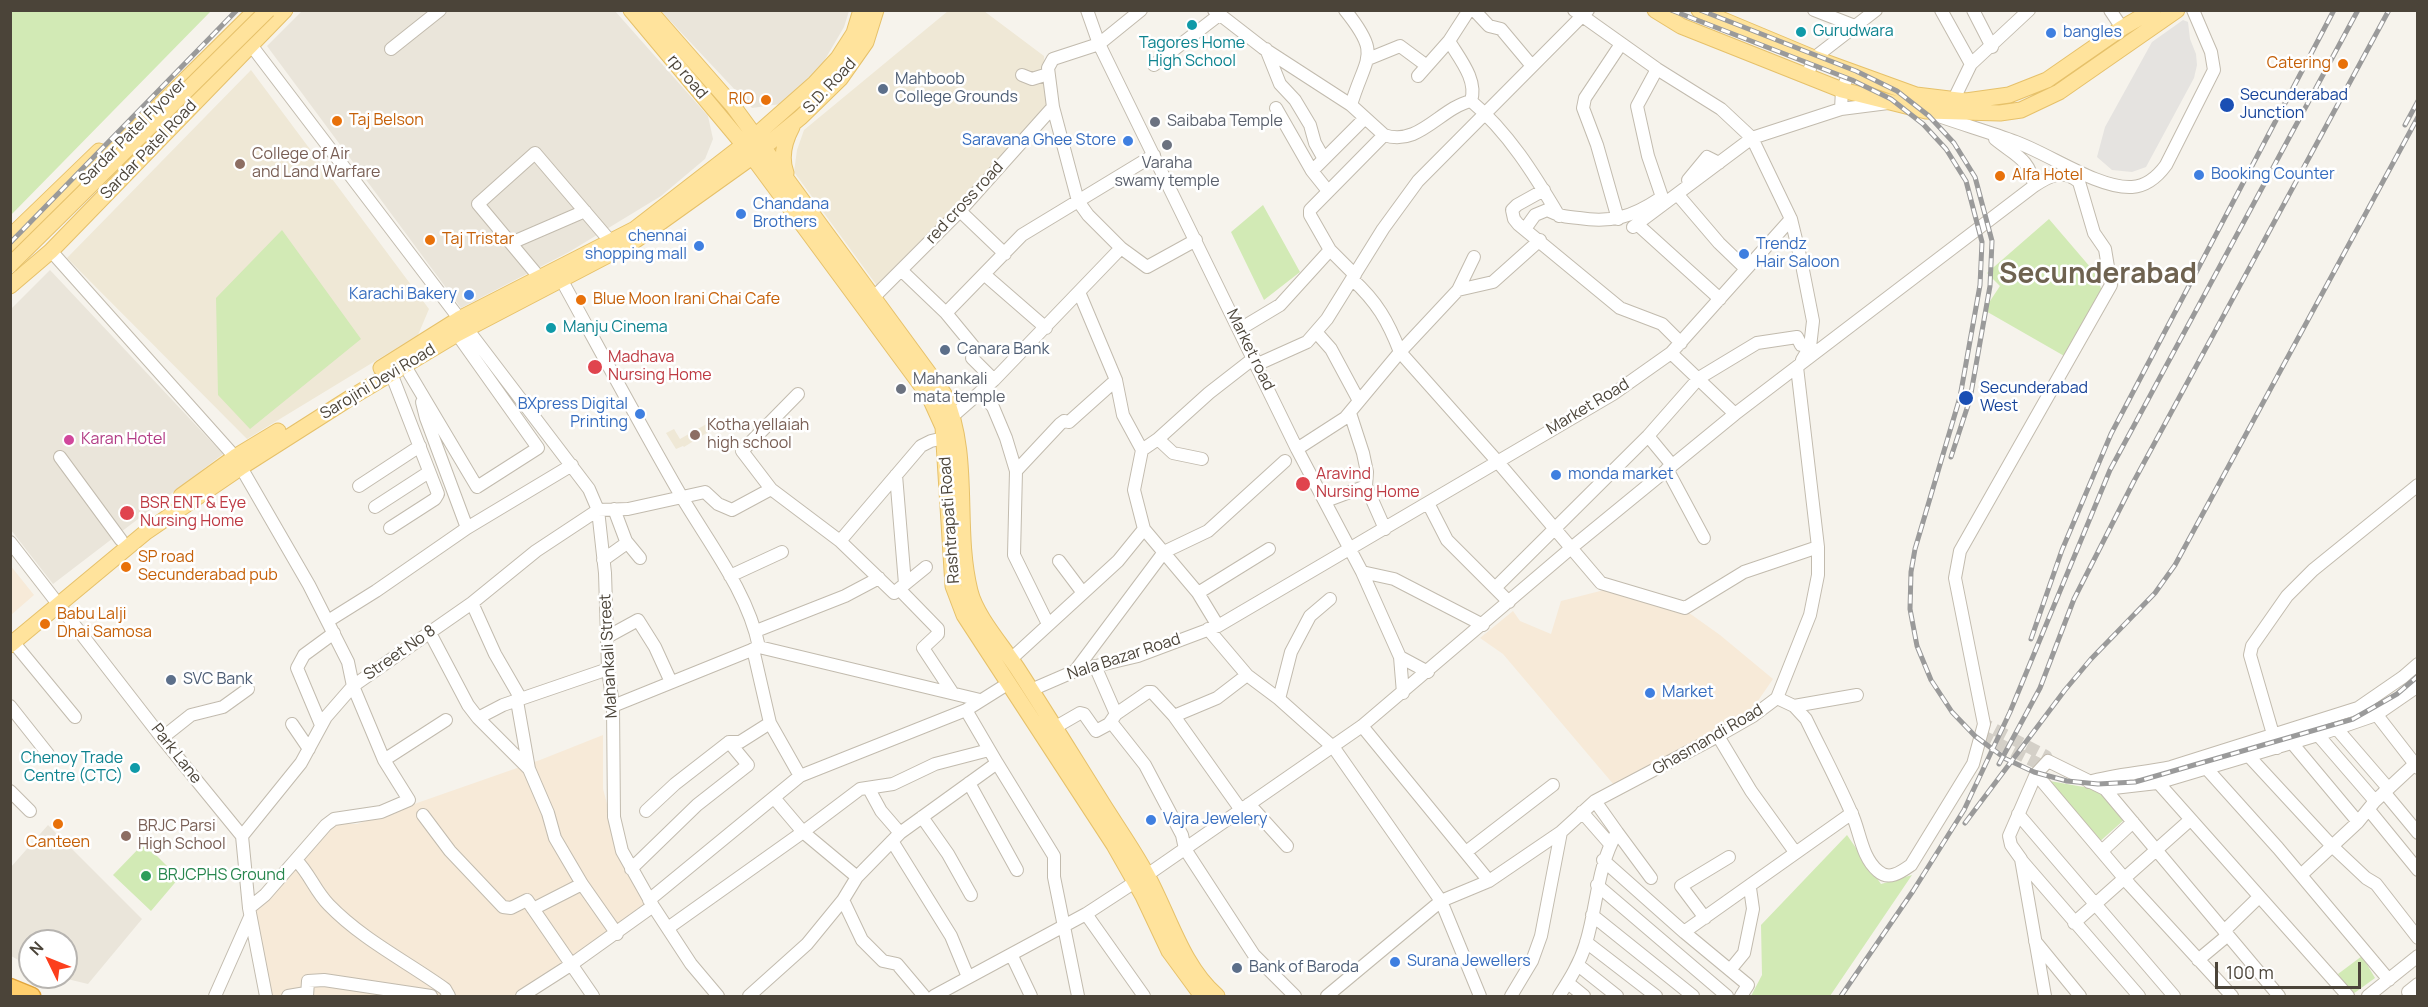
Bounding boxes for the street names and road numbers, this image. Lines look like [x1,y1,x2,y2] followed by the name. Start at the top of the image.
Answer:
[663,51,711,103] street label: rp road
[800,54,860,118] street label: S.D. Road
[75,74,191,190] street label: Sardar Patel Flyover
[97,97,201,203] street label: Sardar Patel Road
[922,158,1008,248] street label: red cross road
[1222,306,1278,394] street label: Market road
[317,340,439,424] street label: Sarojini Devi Road
[1543,375,1633,439] street label: Market Road
[936,456,964,584] street label: Rashtrapati Road
[596,593,622,719] street label: Mahankali Street
[360,621,440,685] street label: Street No 8
[1065,630,1183,684] street label: Nala Bazar Road
[1649,701,1767,779] street label: Ghasmandi Road
[147,720,205,788] street label: Park Lane

